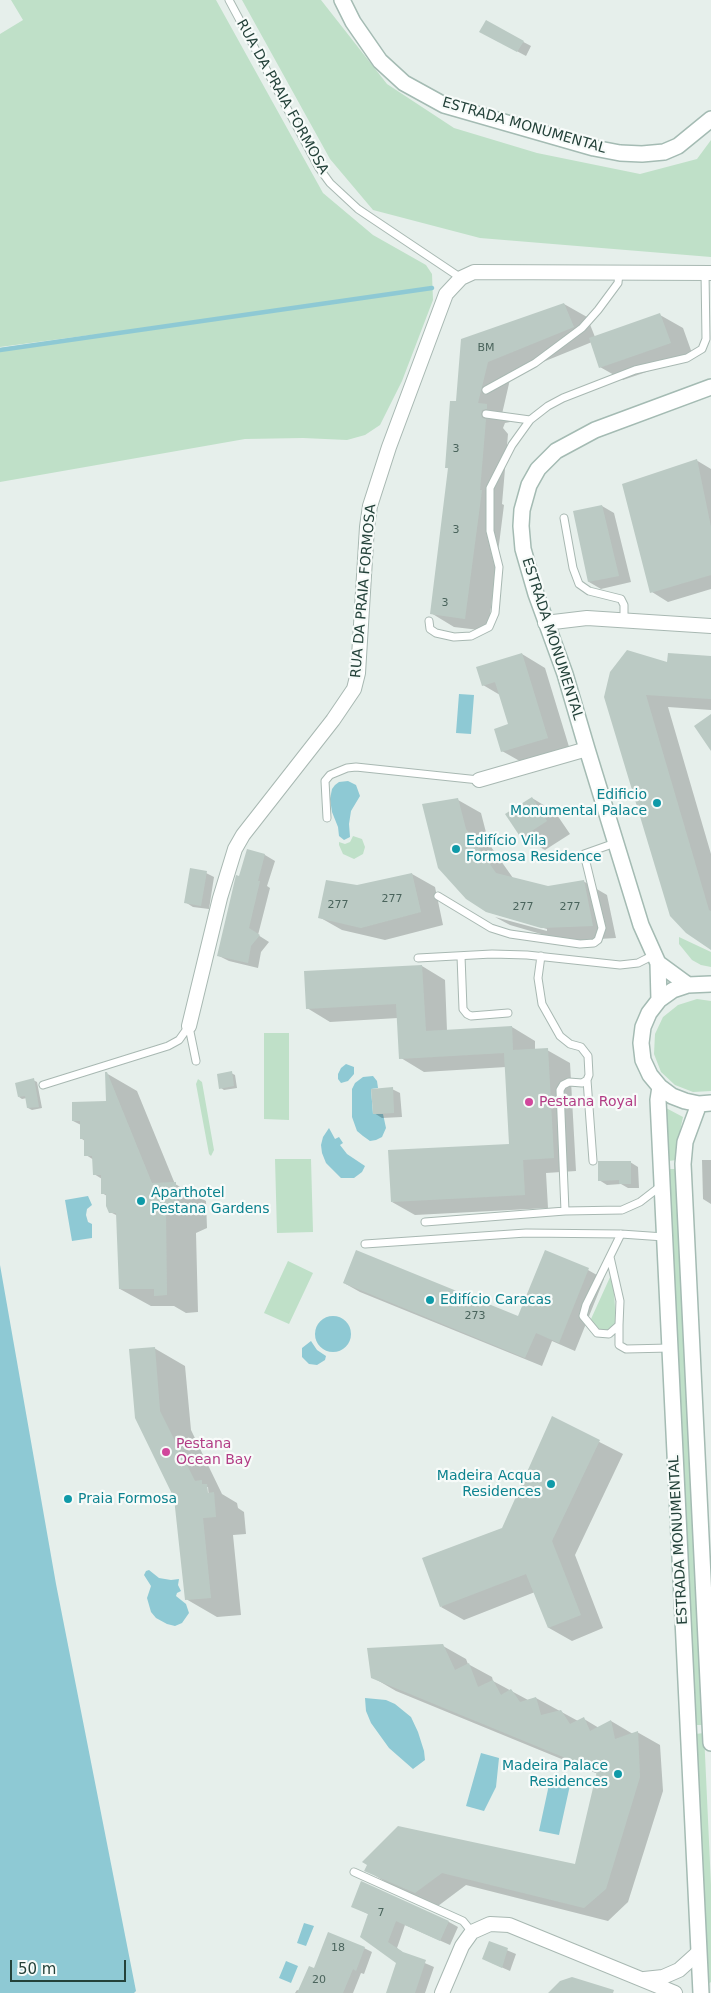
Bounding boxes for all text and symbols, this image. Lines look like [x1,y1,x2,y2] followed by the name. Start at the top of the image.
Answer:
[232,17,332,177] street label: RUA DA PRAIA FORMOSA
[440,95,608,157] street label: ESTRADA MONUMENTAL
[477,341,495,355] house number: BM
[453,442,459,456] house number: 3
[348,503,380,679] street label: RUA DA PRAIA FORMOSA
[453,523,459,537] house number: 3
[518,556,586,722] street label: ESTRADA MONUMENTAL
[442,596,448,610] house number: 3
[510,787,647,820] place label: Edificio Monumental Palace
[651,797,663,809] marker: Edificio Monumental Palace
[466,833,602,866] place label: Edifício Vila Formosa Residence
[450,843,462,855] marker: Edifício Vila Formosa Residence
[382,892,402,906] house number: 277
[328,898,348,912] house number: 277
[513,900,533,914] house number: 277
[560,900,580,914] house number: 277
[539,1094,637,1110] place label: Pestana Royal
[523,1096,535,1108] marker: Pestana Royal
[151,1185,269,1218] place label: Aparthotel Pestana Gardens
[135,1195,147,1207] marker: Aparthotel Pestana Gardens
[440,1292,551,1308] place label: Edifício Caracas
[424,1294,436,1306] marker: Edifício Caracas
[465,1309,485,1323] house number: 273
[176,1436,252,1468] place label: Pestana Ocean Bay
[160,1446,172,1458] marker: Pestana Ocean Bay
[666,1455,692,1625] street label: ESTRADA MONUMENTAL
[437,1468,541,1500] place label: Madeira Acqua Residences
[545,1478,557,1490] marker: Madeira Acqua Residences
[78,1491,177,1507] place label: Praia Formosa
[62,1493,74,1505] marker: Praia Formosa
[502,1758,608,1790] place label: Madeira Palace Residences
[612,1768,624,1780] marker: Madeira Palace Residences
[378,1906,384,1920] house number: 7
[331,1941,345,1955] house number: 18
[12,1950,129,1982] scale bar
[18,1960,56,1978] text: 50 m
[312,1973,326,1987] house number: 20

